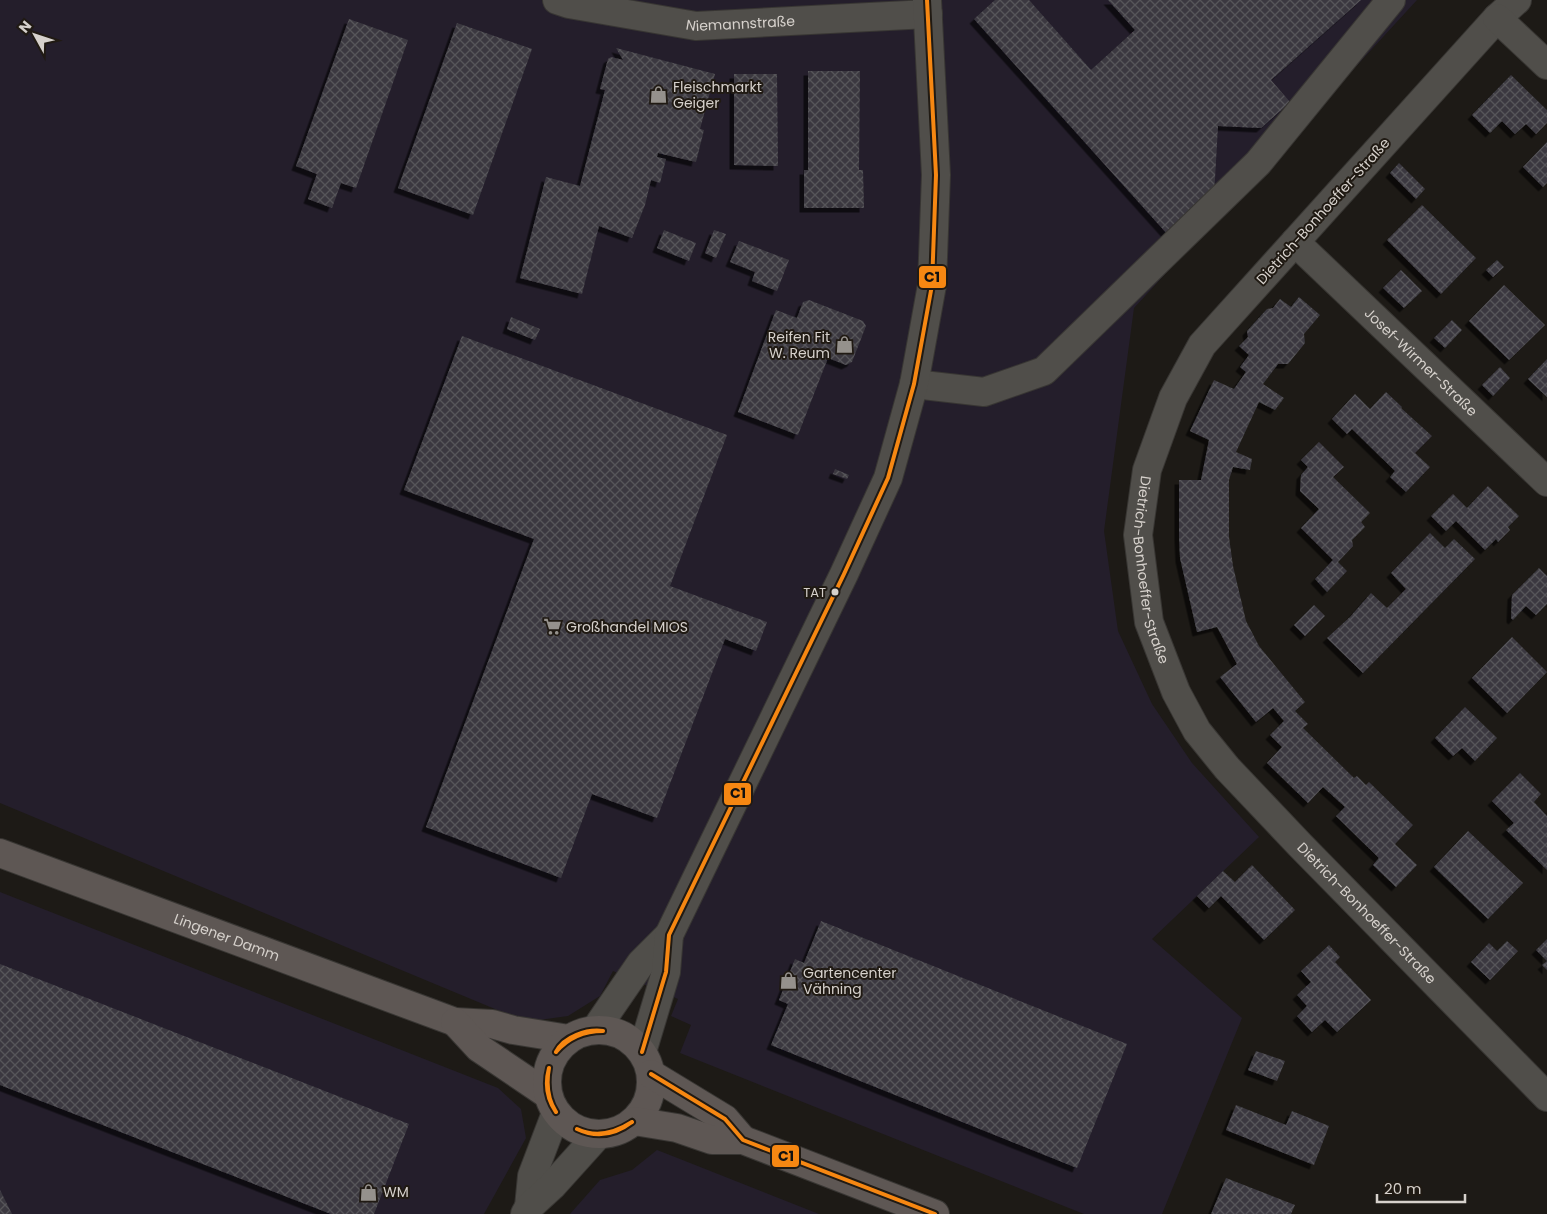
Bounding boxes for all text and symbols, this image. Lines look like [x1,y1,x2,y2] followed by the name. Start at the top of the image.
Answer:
[10,10,60,60] north arrow
[684,11,796,36] street label: Niemannstraße
[14,16,36,37] text: N
[673,77,762,113] place label: Fleischmarkt Geiger
[649,85,669,105] shop icon: Fleischmarkt Geiger
[1252,133,1395,289] street label: Dietrich-Bonhoeffer-Straße
[918,265,947,289] line badge: C1
[924,267,940,287] text: C1
[1360,303,1482,421] street label: Josef-Wirmer-Straße
[768,327,830,363] place label: Reifen Fit W. Reum
[834,335,854,355] shop icon: Reifen Fit W. Reum
[1128,475,1174,667] street label: Dietrich-Bonhoeffer-Straße
[803,583,826,602] place label: TAT
[830,587,840,597] marker: TAT
[542,617,562,637] supermarket icon: Großhandel MIOS
[566,617,688,637] place label: Großhandel MIOS
[723,782,752,806] line badge: C1
[730,783,746,803] text: C1
[1293,838,1441,989] street label: Dietrich-Bonhoeffer-Straße
[171,908,283,966] street label: Lingener Damm
[803,963,896,999] place label: Gartencenter Vähning
[779,971,799,991] shop icon: Gartencenter Vähning
[771,1144,800,1168] line badge: C1
[778,1146,794,1166] text: C1
[1377,1172,1464,1204] scale bar
[1384,1178,1422,1199] text: 20 m
[359,1182,379,1202] shop icon: WM
[383,1182,409,1202] place label: WM

